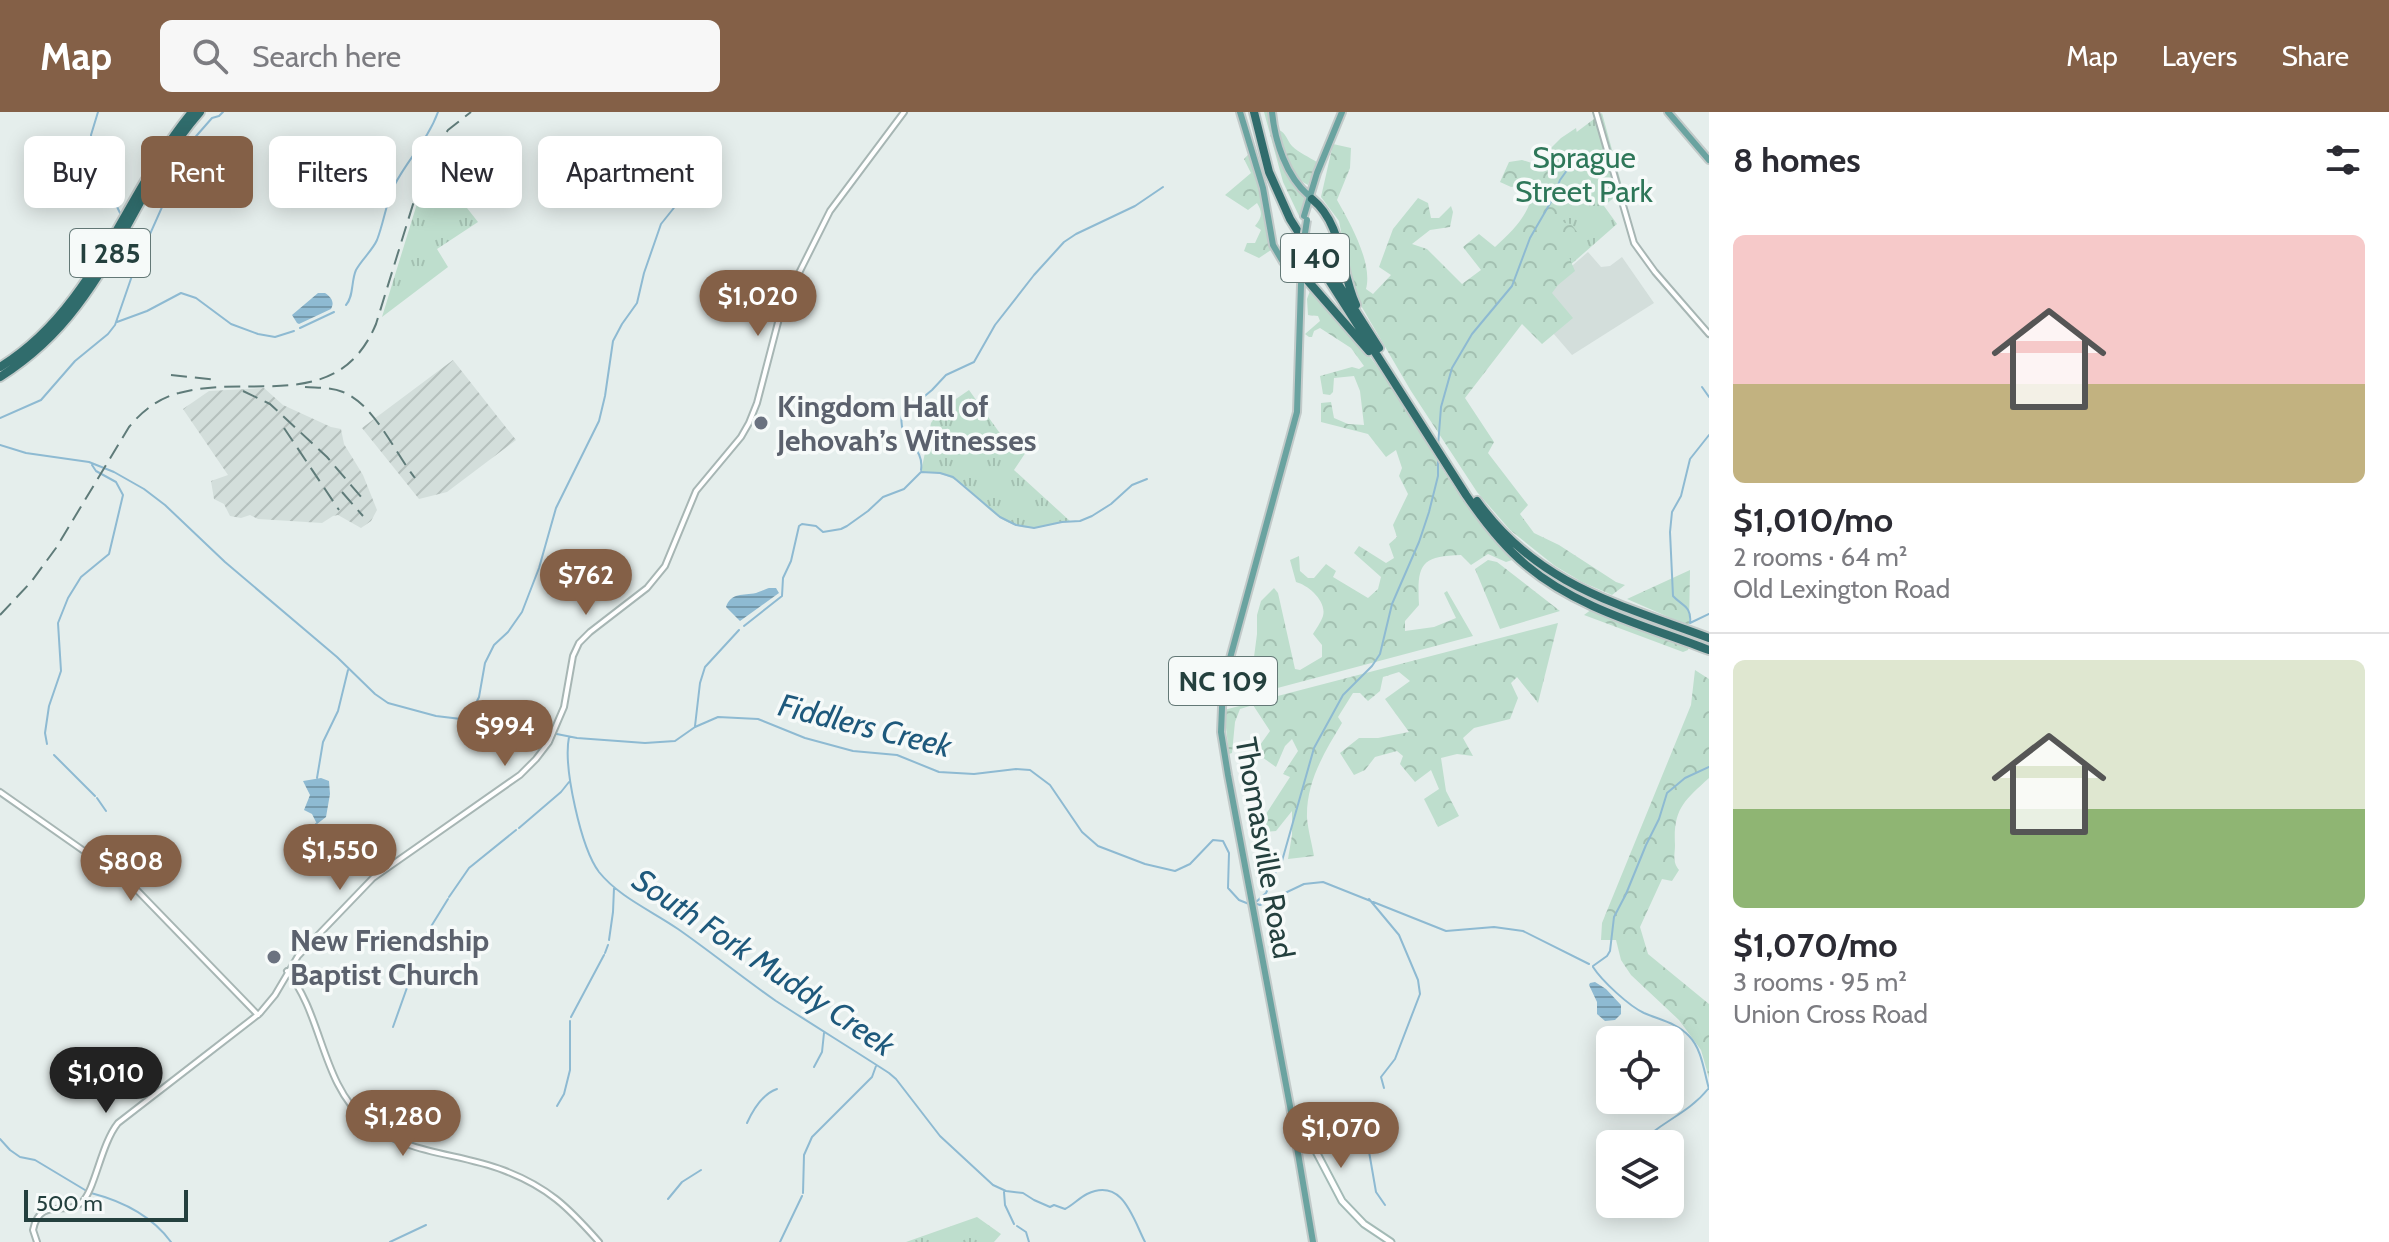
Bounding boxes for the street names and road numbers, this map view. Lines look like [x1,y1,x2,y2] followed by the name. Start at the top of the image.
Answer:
[70,229,150,277] road number: I 285
[1281,234,1349,282] road number: I 40
[1169,657,1277,705] road number: NC 109
[1227,734,1303,962] street label: Thomasville Road

